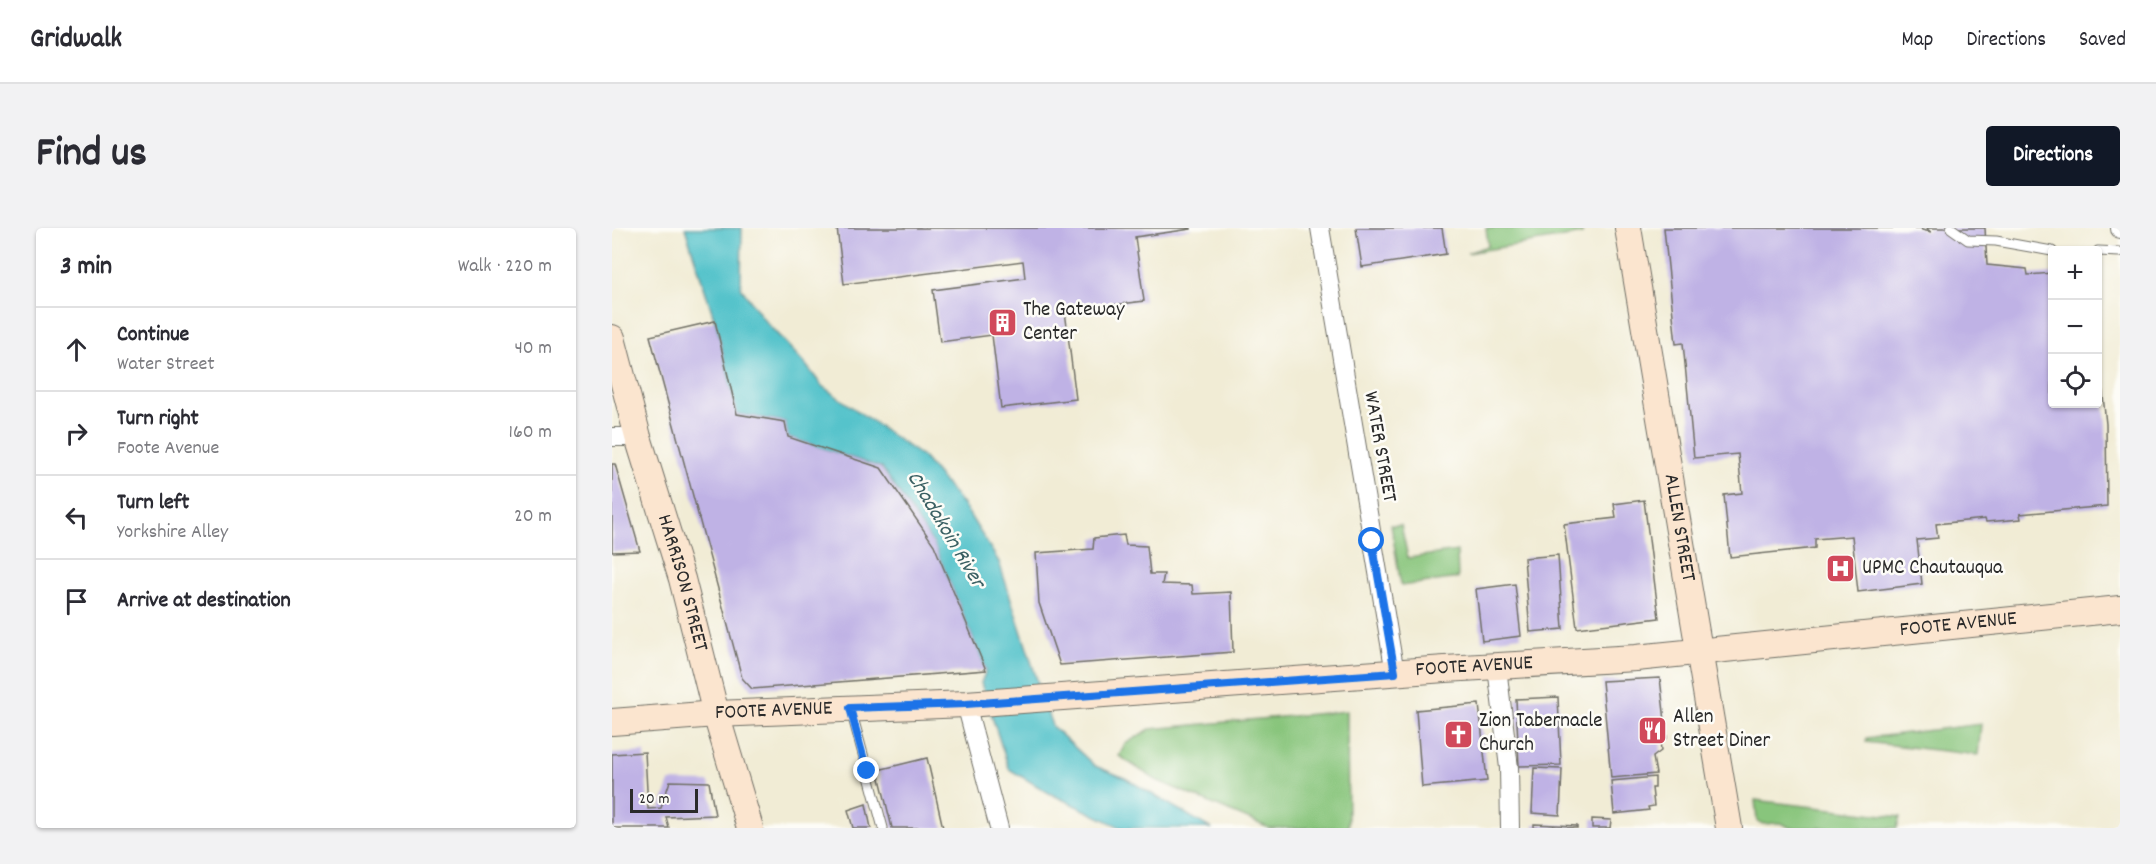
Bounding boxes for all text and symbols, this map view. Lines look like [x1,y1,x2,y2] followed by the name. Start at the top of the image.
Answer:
[30,21,122,61] text: Gridwalk
[1902,26,1933,56] text: Map
[1966,26,2046,56] text: Directions
[2079,26,2126,56] text: Saved
[36,126,147,186] text: Find us
[1986,126,2120,186] button: Directions
[2048,246,2102,408] map controls
[2048,246,2102,300] button: +
[60,249,112,286] text: 3 min
[458,253,552,281] text: Walk · 220 m
[1023,296,1125,350] place label: The Gateway Center
[2048,300,2102,354] button: −
[986,307,1018,339] building icon: The Gateway Center
[117,320,189,351] text: Continue
[60,333,93,366] icon: ahead
[514,335,552,363] text: 40 m
[117,351,215,379] text: Water Street
[2048,354,2102,408] button: locate
[1355,389,1404,505] street label: WATER STREET
[117,404,199,435] text: Turn right
[60,417,93,450] icon: right
[509,419,552,447] text: 160 m
[117,435,219,463] text: Foote Avenue
[898,466,994,597] water label: Chadakoin River
[1655,472,1702,585] street label: ALLEN STREET
[117,488,189,519] text: Turn left
[60,501,93,534] icon: left
[514,503,552,531] text: 20 m
[648,511,715,656] street label: HARRISON STREET
[117,519,228,547] text: Yorkshire Alley
[1358,527,1384,553] route start
[1825,553,1857,585] hospital icon: UPMC Chautauqua
[1862,554,2004,584] place label: UPMC Chautauqua
[60,585,93,618] icon: arrive
[117,586,291,617] text: Arrive at destination
[1898,604,2019,646] street label: FOOTE AVENUE
[1414,649,1534,686] street label: FOOTE AVENUE
[714,694,833,729] street label: FOOTE AVENUE
[1673,703,1770,757] place label: Allen Street Diner
[1479,707,1603,761] place label: Zion Tabernacle Church
[1636,714,1668,746] restaurant icon: Allen Street Diner
[1442,718,1474,750] church icon: Zion Tabernacle Church
[853,757,879,783] route end
[630,786,698,814] scale bar
[639,788,669,811] text: 20 m

